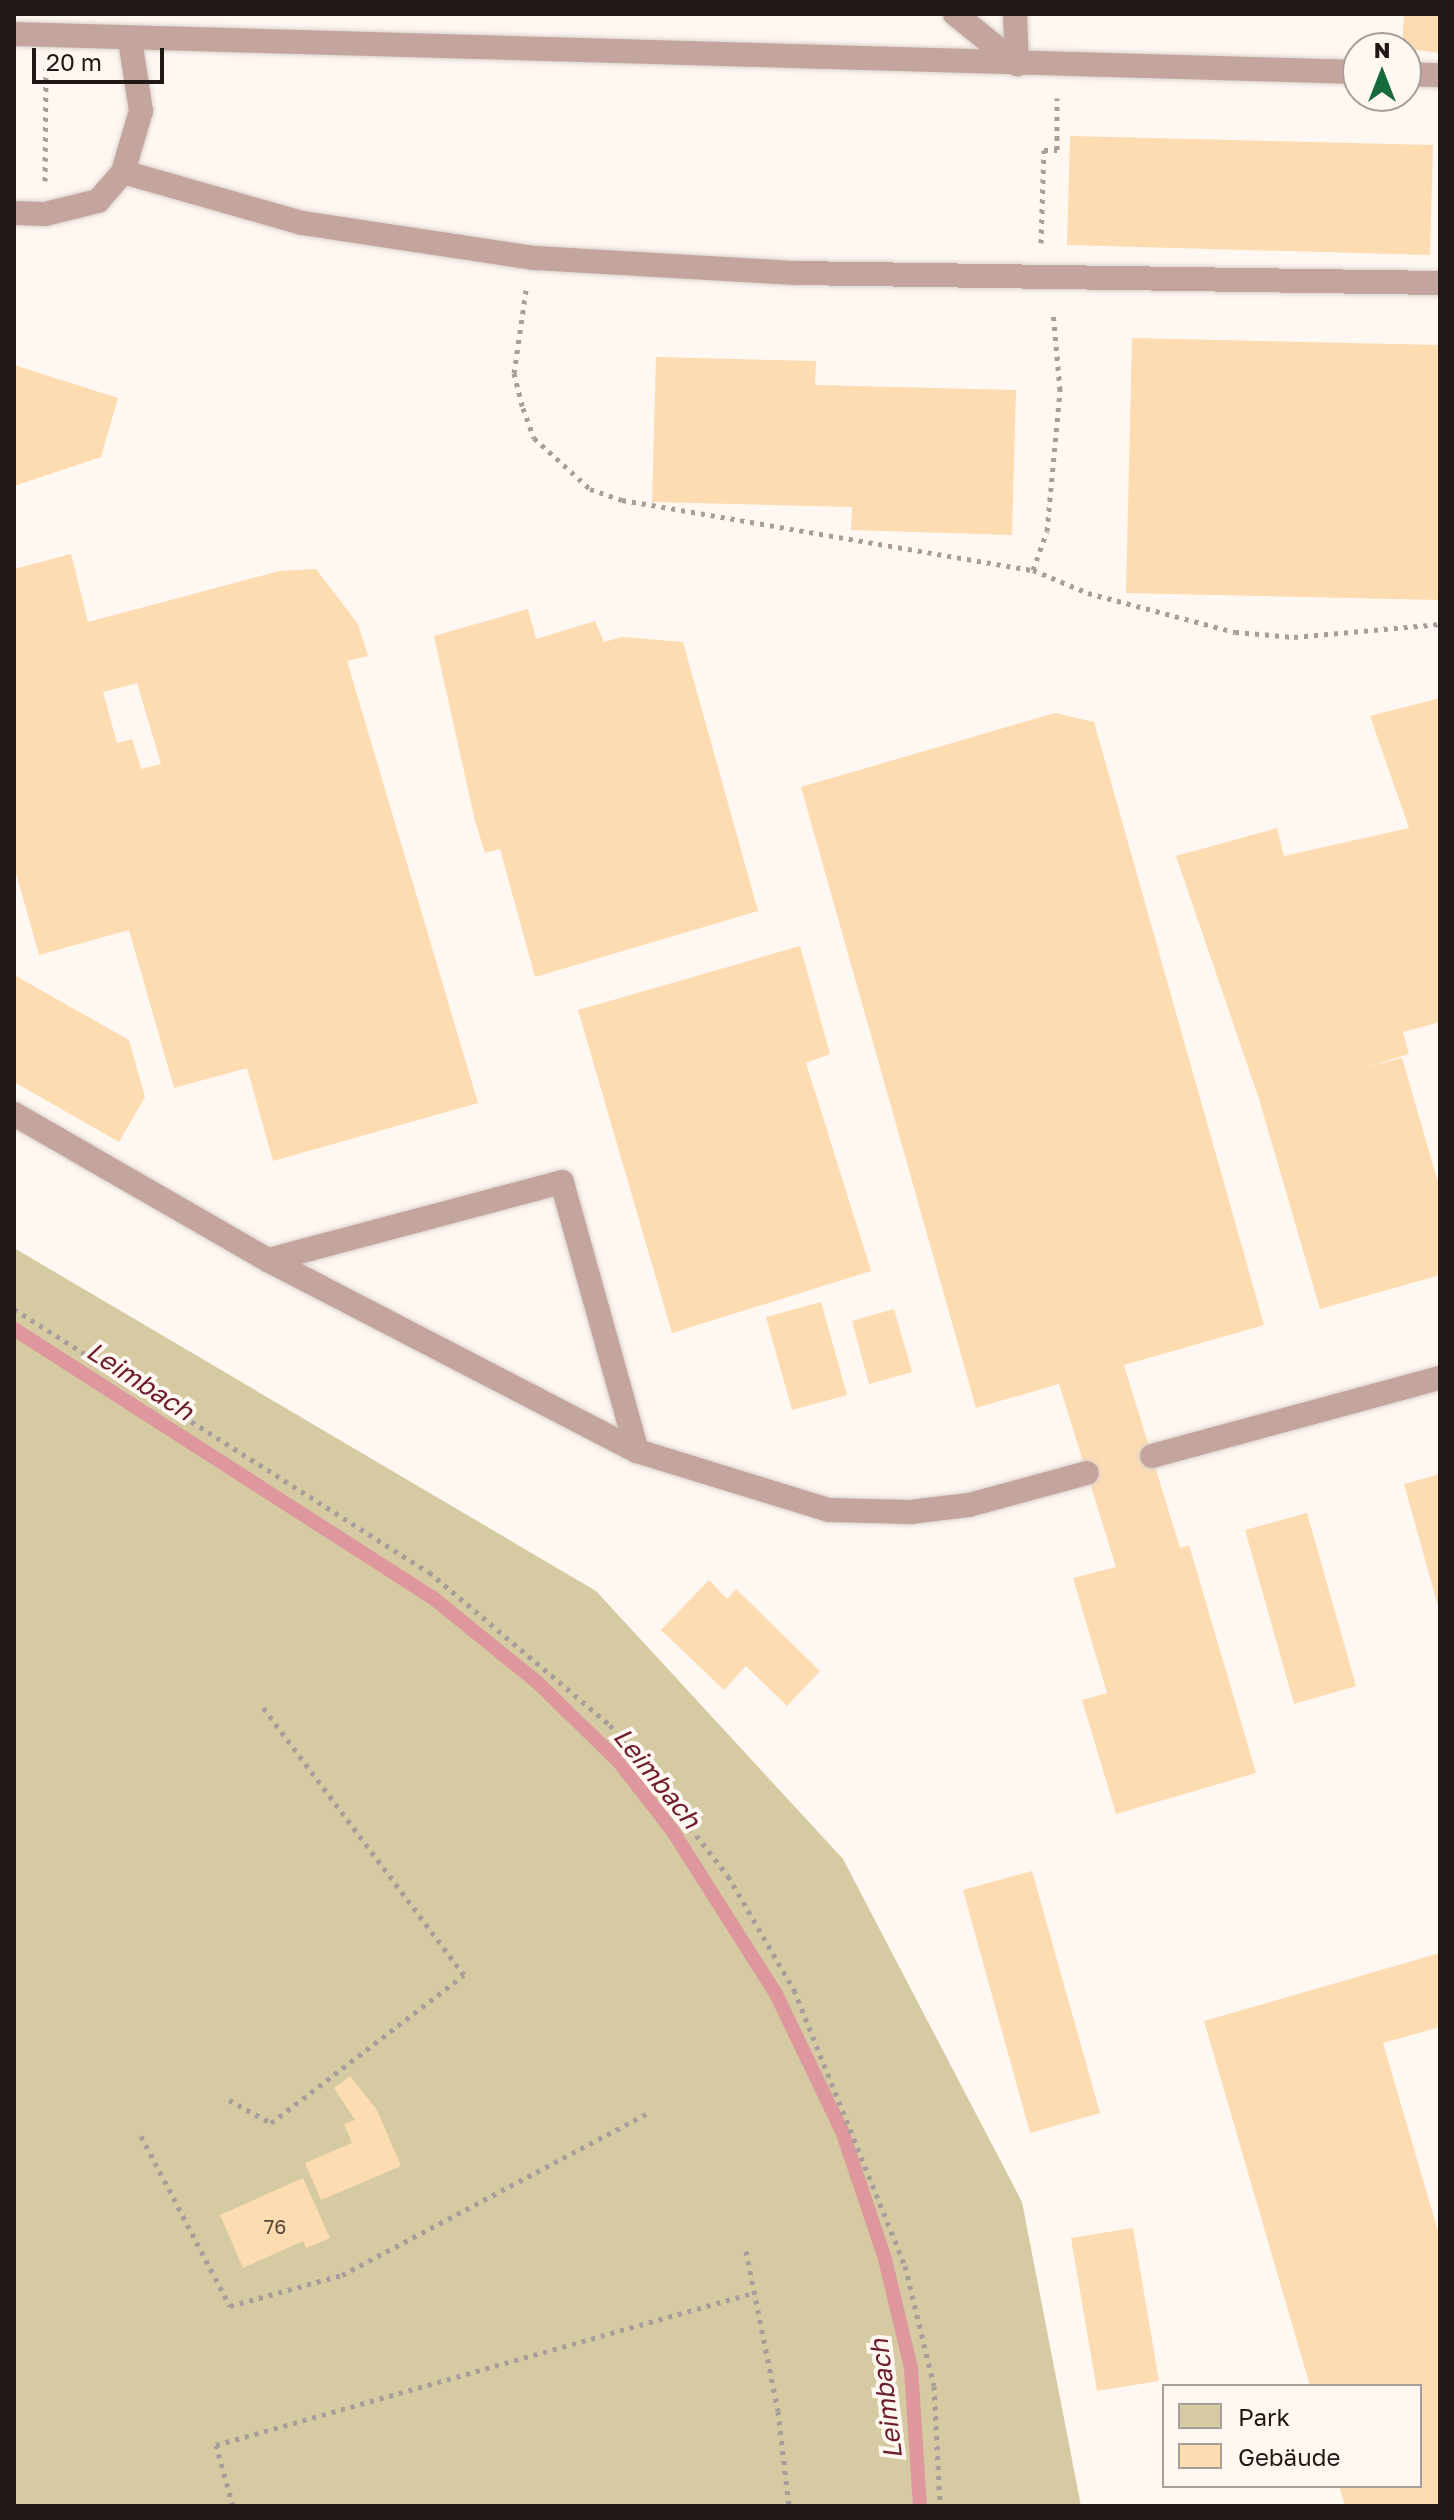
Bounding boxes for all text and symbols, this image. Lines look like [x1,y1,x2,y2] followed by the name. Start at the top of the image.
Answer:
[36,32,168,82] scale bar
[1342,32,1422,112] north arrow
[1374,36,1390,63] text: N
[46,47,102,76] text: 20 m
[81,1335,199,1427] water label: Leimbach
[607,1721,707,1835] water label: Leimbach
[264,2214,286,2238] house number: 76
[863,2337,909,2461] water label: Leimbach
[1162,2384,1422,2488] legend
[1238,2402,1290,2431] text: Park
[1238,2442,1340,2471] text: Gebäude

